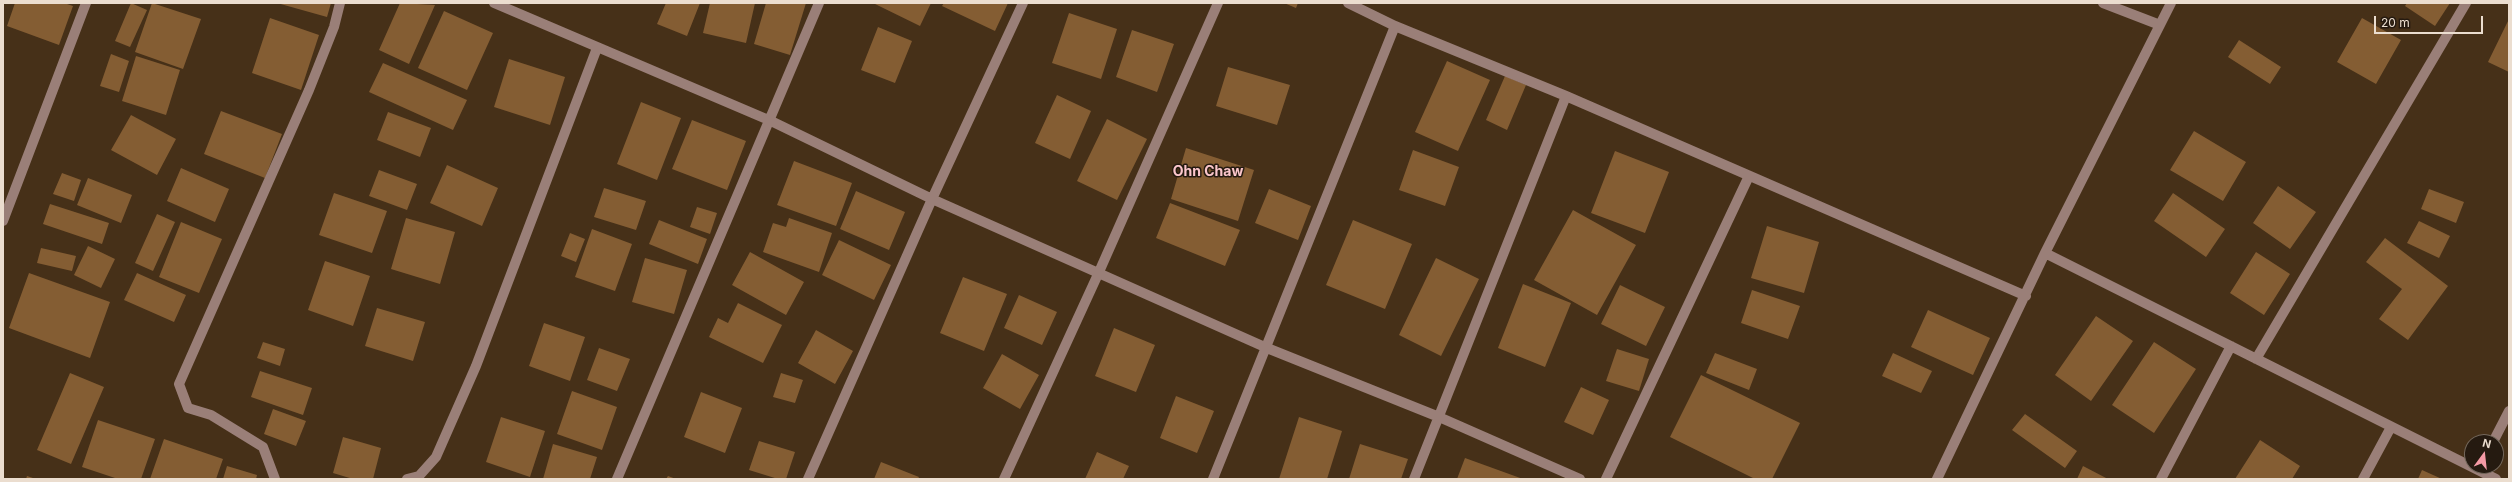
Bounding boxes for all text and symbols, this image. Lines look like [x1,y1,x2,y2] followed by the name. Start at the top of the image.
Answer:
[2376,8,2485,34] scale bar
[2381,15,2410,30] text: 20 m
[1173,164,1243,180] district label: Ohn Chaw
[2464,434,2504,474] north arrow
[2481,436,2493,451] text: N

